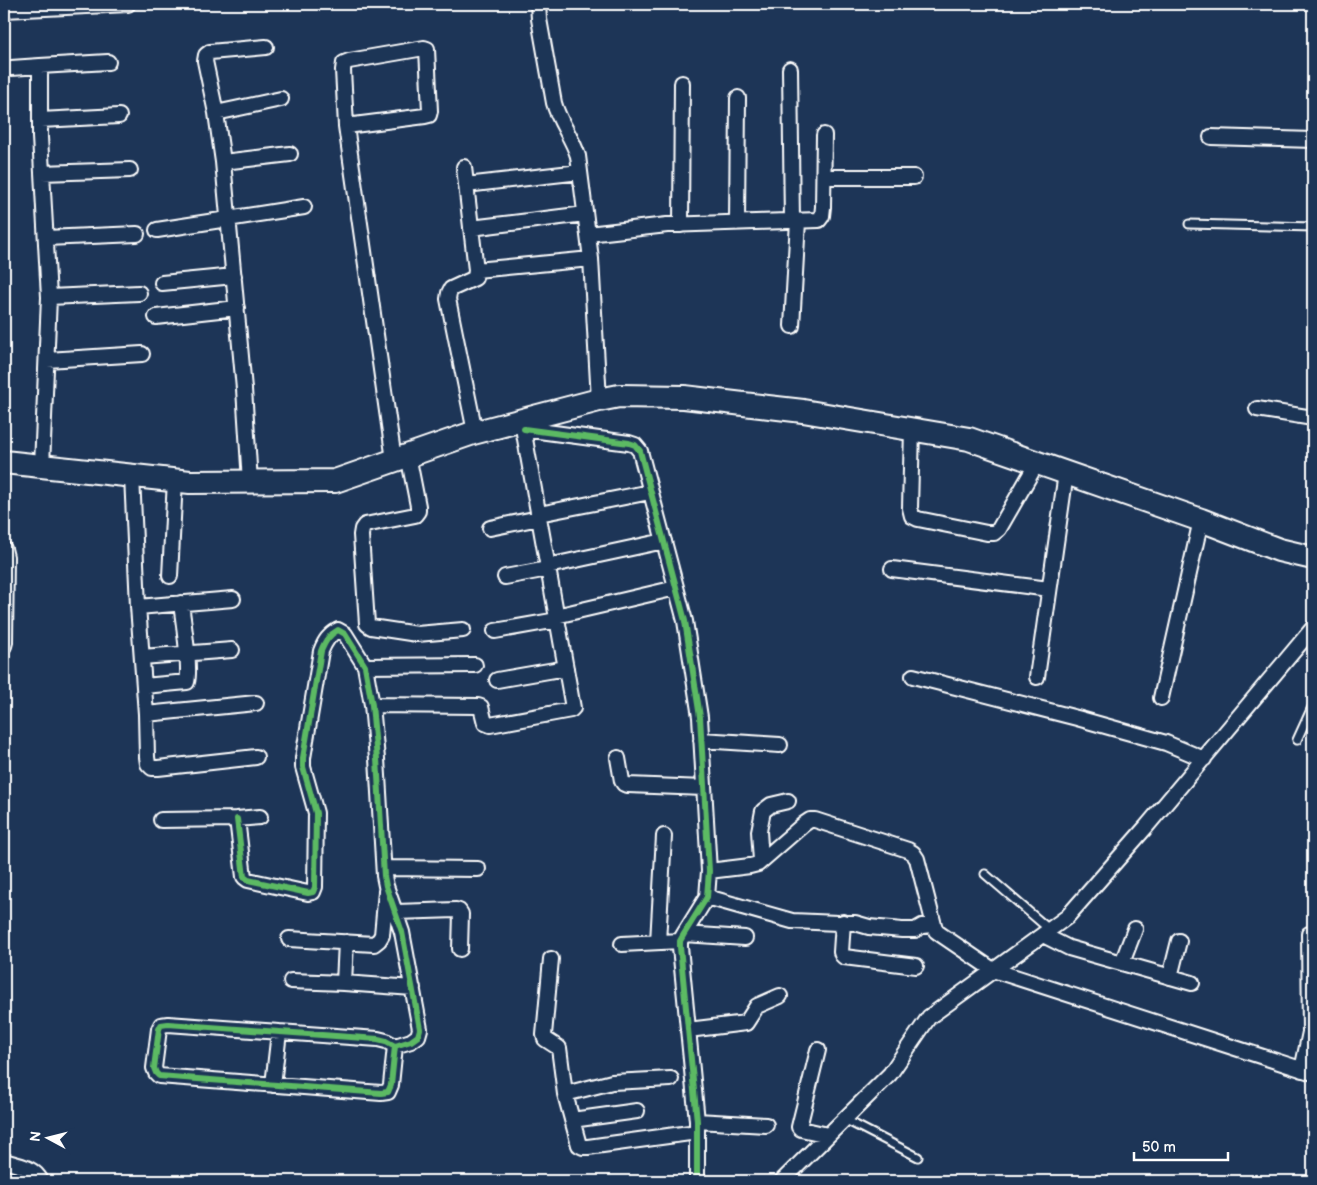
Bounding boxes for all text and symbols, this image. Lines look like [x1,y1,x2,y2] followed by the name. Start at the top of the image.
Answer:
[22,1112,72,1162] north arrow
[27,1130,45,1143] text: N
[1134,1130,1228,1162] scale bar
[1142,1138,1176,1157] text: 50 m

